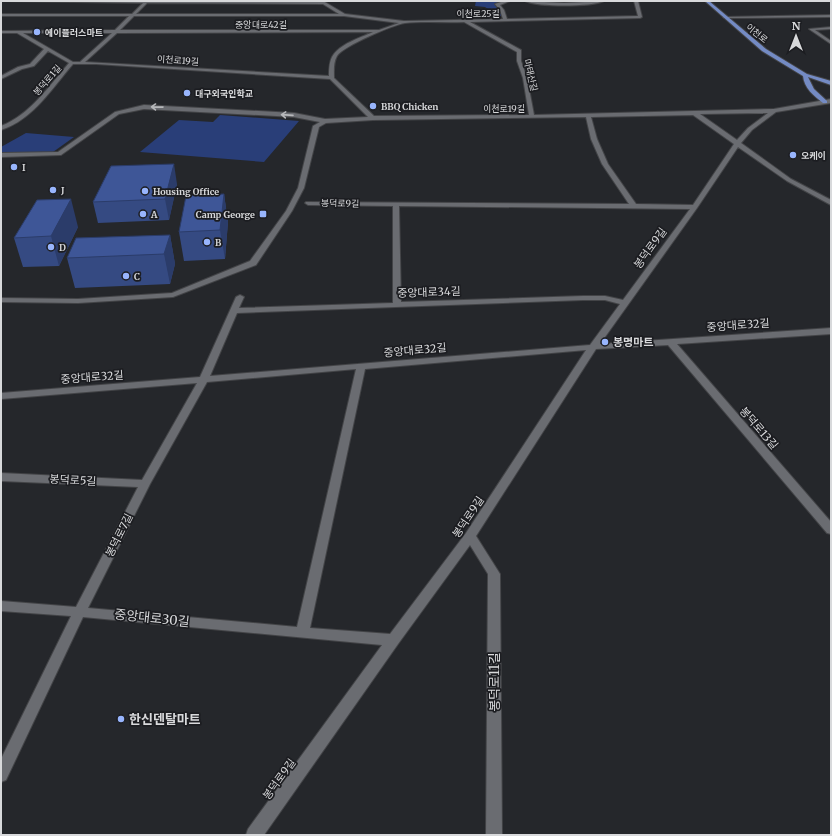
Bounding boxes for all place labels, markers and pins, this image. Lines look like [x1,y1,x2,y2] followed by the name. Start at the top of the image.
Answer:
[32,27,42,37] marker: 에이플러스마트
[45,27,103,38] place label: 에이플러스마트
[182,88,192,98] marker: 대구외국인학교
[195,88,253,99] place label: 대구외국인학교
[368,101,378,111] marker: BBQ Chicken
[381,101,438,112] place label: BBQ Chicken
[788,150,798,160] marker: 오케이
[801,150,826,161] place label: 오케이
[9,162,19,172] marker: I
[22,162,26,173] place label: I
[48,185,58,195] marker: J
[60,185,65,196] place label: J
[140,186,150,196] marker: Housing Office
[153,186,219,197] place label: Housing Office
[138,209,148,219] marker: A
[150,209,158,220] place label: A
[196,209,255,220] place label: Camp George
[258,209,268,219] marker: Camp George
[202,237,212,247] marker: B
[215,237,222,248] place label: B
[46,242,56,252] marker: D
[59,242,66,253] place label: D
[121,271,131,281] marker: C
[134,271,140,282] place label: C
[613,335,653,349] place label: 봉명마트
[600,337,610,347] marker: 봉명마트
[129,711,201,728] place label: 한신덴탈마트
[116,714,126,724] marker: 한신덴탈마트

